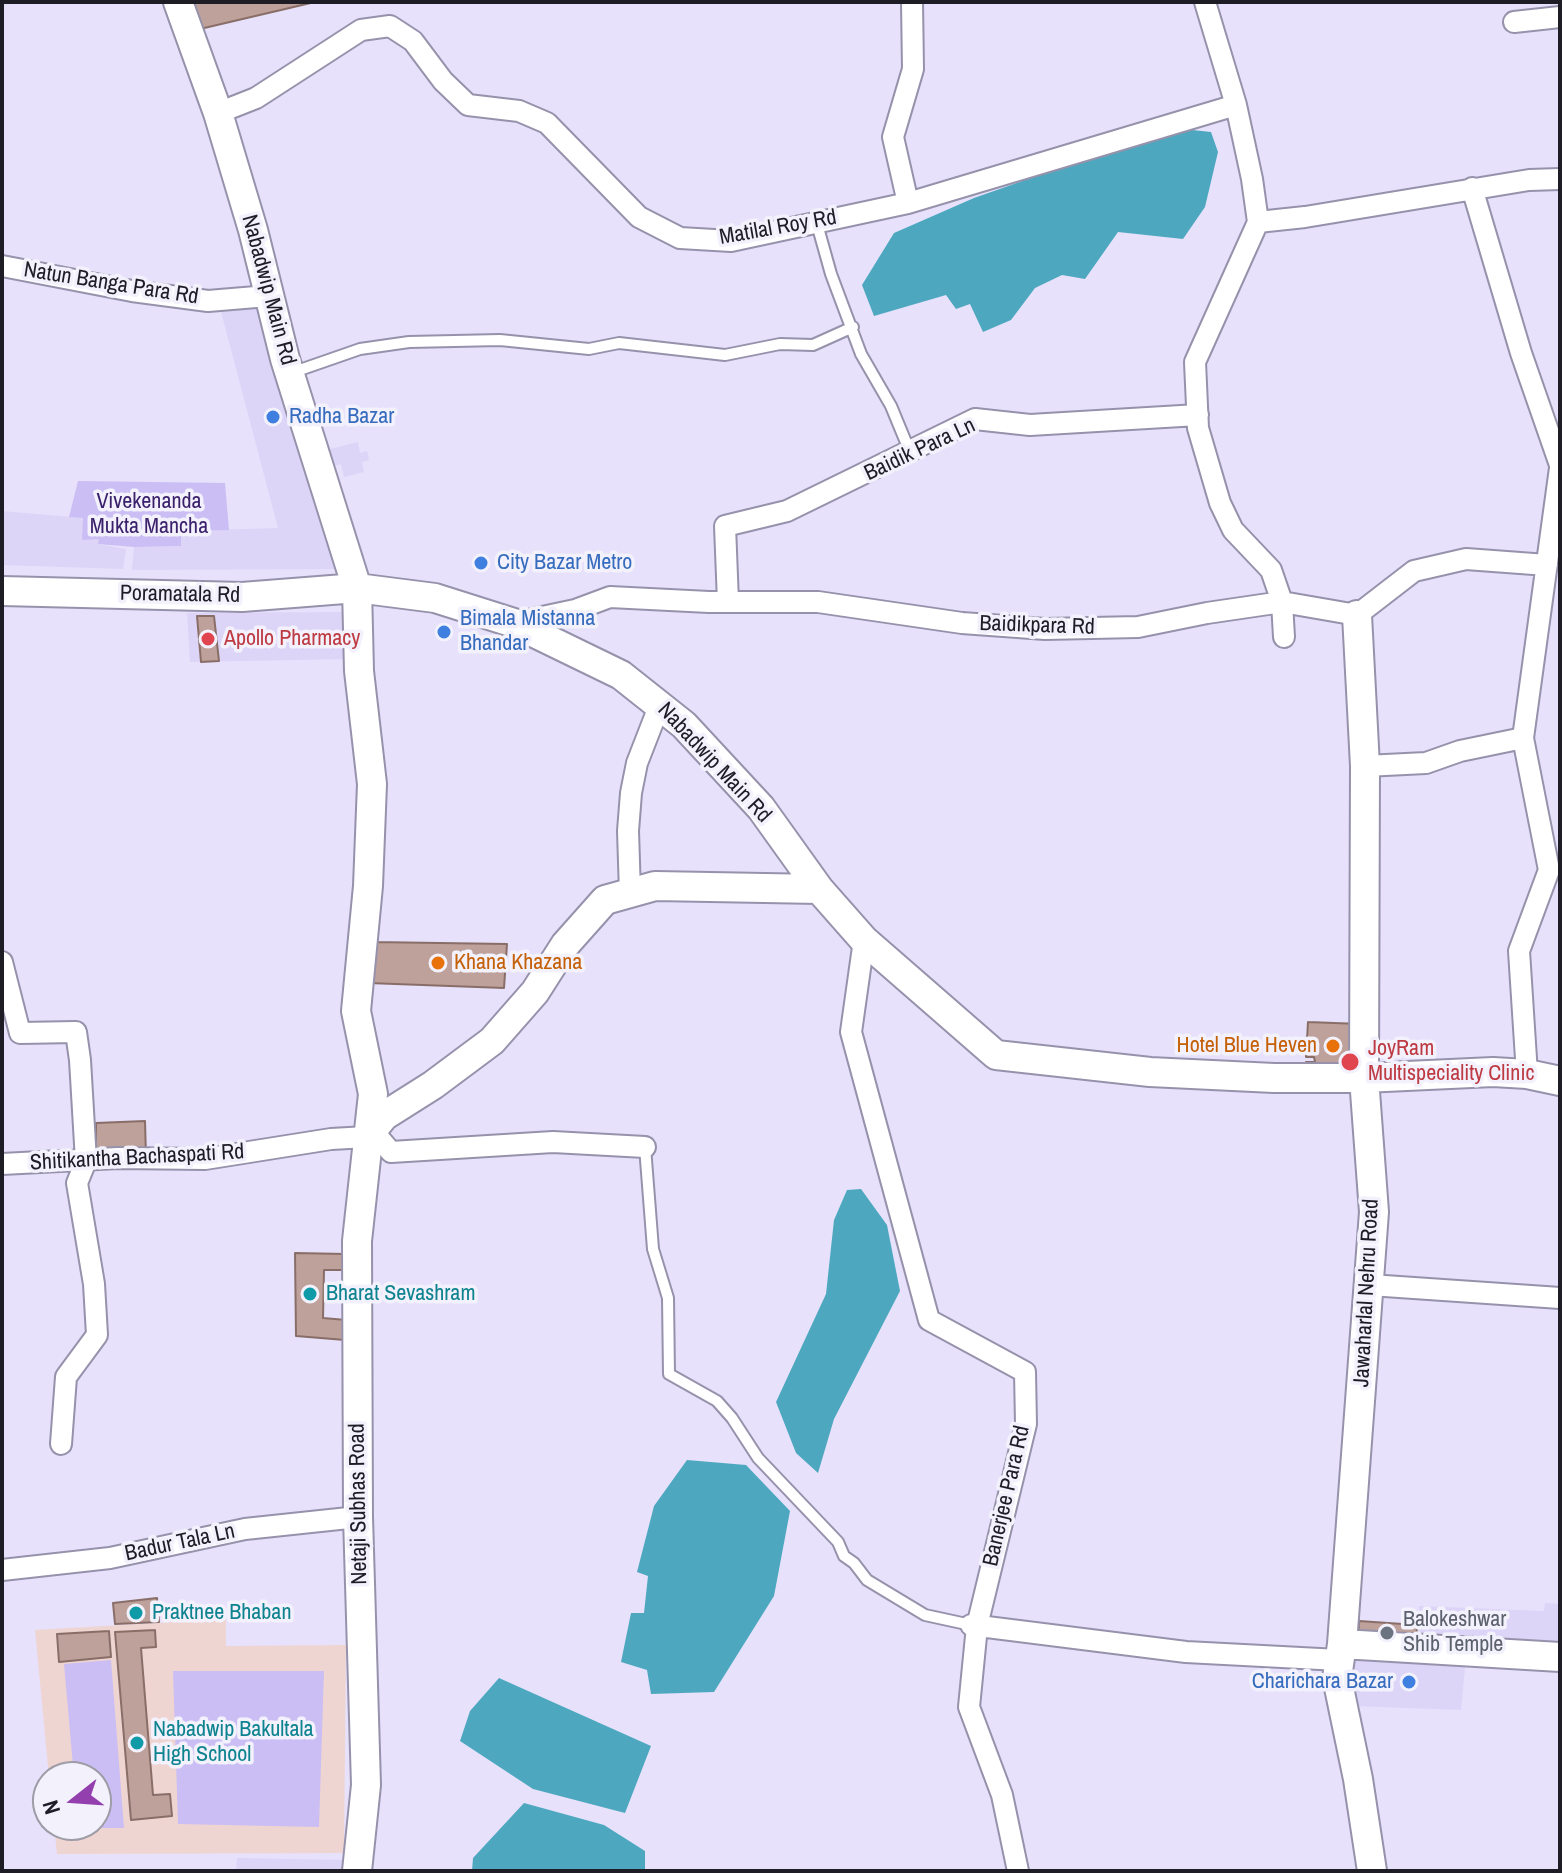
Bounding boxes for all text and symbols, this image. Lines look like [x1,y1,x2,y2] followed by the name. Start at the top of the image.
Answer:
[717,205,839,251] street label: Matilal Roy Rd
[235,212,301,368] street label: Nabadwip Main Rd
[22,257,200,311] street label: Natun Banga Para Rd
[289,404,394,430] place label: Radha Bazar
[264,408,282,426] marker: Radha Bazar
[860,413,980,487] street label: Baidik Para Ln
[90,489,208,540] park label: Vivekenanda Mukta Mancha
[497,550,632,576] place label: City Bazar Metro
[472,554,490,572] marker: City Bazar Metro
[120,581,240,609] street label: Poramatala Rd
[460,606,595,658] place label: Bimala Mistanna Bhandar
[979,611,1095,641] street label: Baidikpara Rd
[435,623,453,641] marker: Bimala Mistanna Bhandar
[224,626,360,652] place label: Apollo Pharmacy
[199,630,217,648] marker: Apollo Pharmacy
[652,698,776,828] street label: Nabadwip Main Rd
[454,950,582,976] place label: Khana Khazana
[429,954,447,972] marker: Khana Khazana
[1177,1033,1317,1059] place label: Hotel Blue Heven
[1368,1036,1534,1088] place label: JoyRam Multispeciality Clinic
[1324,1037,1342,1055] marker: Hotel Blue Heven
[1339,1051,1361,1073] marker: JoyRam Multispeciality Clinic
[29,1139,245,1177] street label: Shitikantha Bachaspati Rd
[1349,1198,1385,1388] street label: Jawaharlal Nehru Road
[326,1281,475,1307] place label: Bharat Sevashram
[301,1285,319,1303] marker: Bharat Sevashram
[344,1423,374,1585] street label: Netaji Subhas Road
[978,1423,1036,1569] street label: Banerjee Para Rd
[123,1518,237,1568] street label: Badur Tala Ln
[152,1600,291,1626] place label: Praktnee Bhaban
[127,1604,145,1622] marker: Praktnee Bhaban
[1403,1607,1506,1658] place label: Balokeshwar Shib Temple
[1378,1624,1396,1642] marker: Balokeshwar Shib Temple
[1252,1669,1393,1695] place label: Charichara Bazar
[1400,1673,1418,1691] marker: Charichara Bazar
[153,1717,313,1768] place label: Nabadwip Bakultala High School
[128,1734,146,1752] marker: Nabadwip Bakultala High School
[32,1761,112,1841] north arrow
[35,1797,67,1818] text: N

